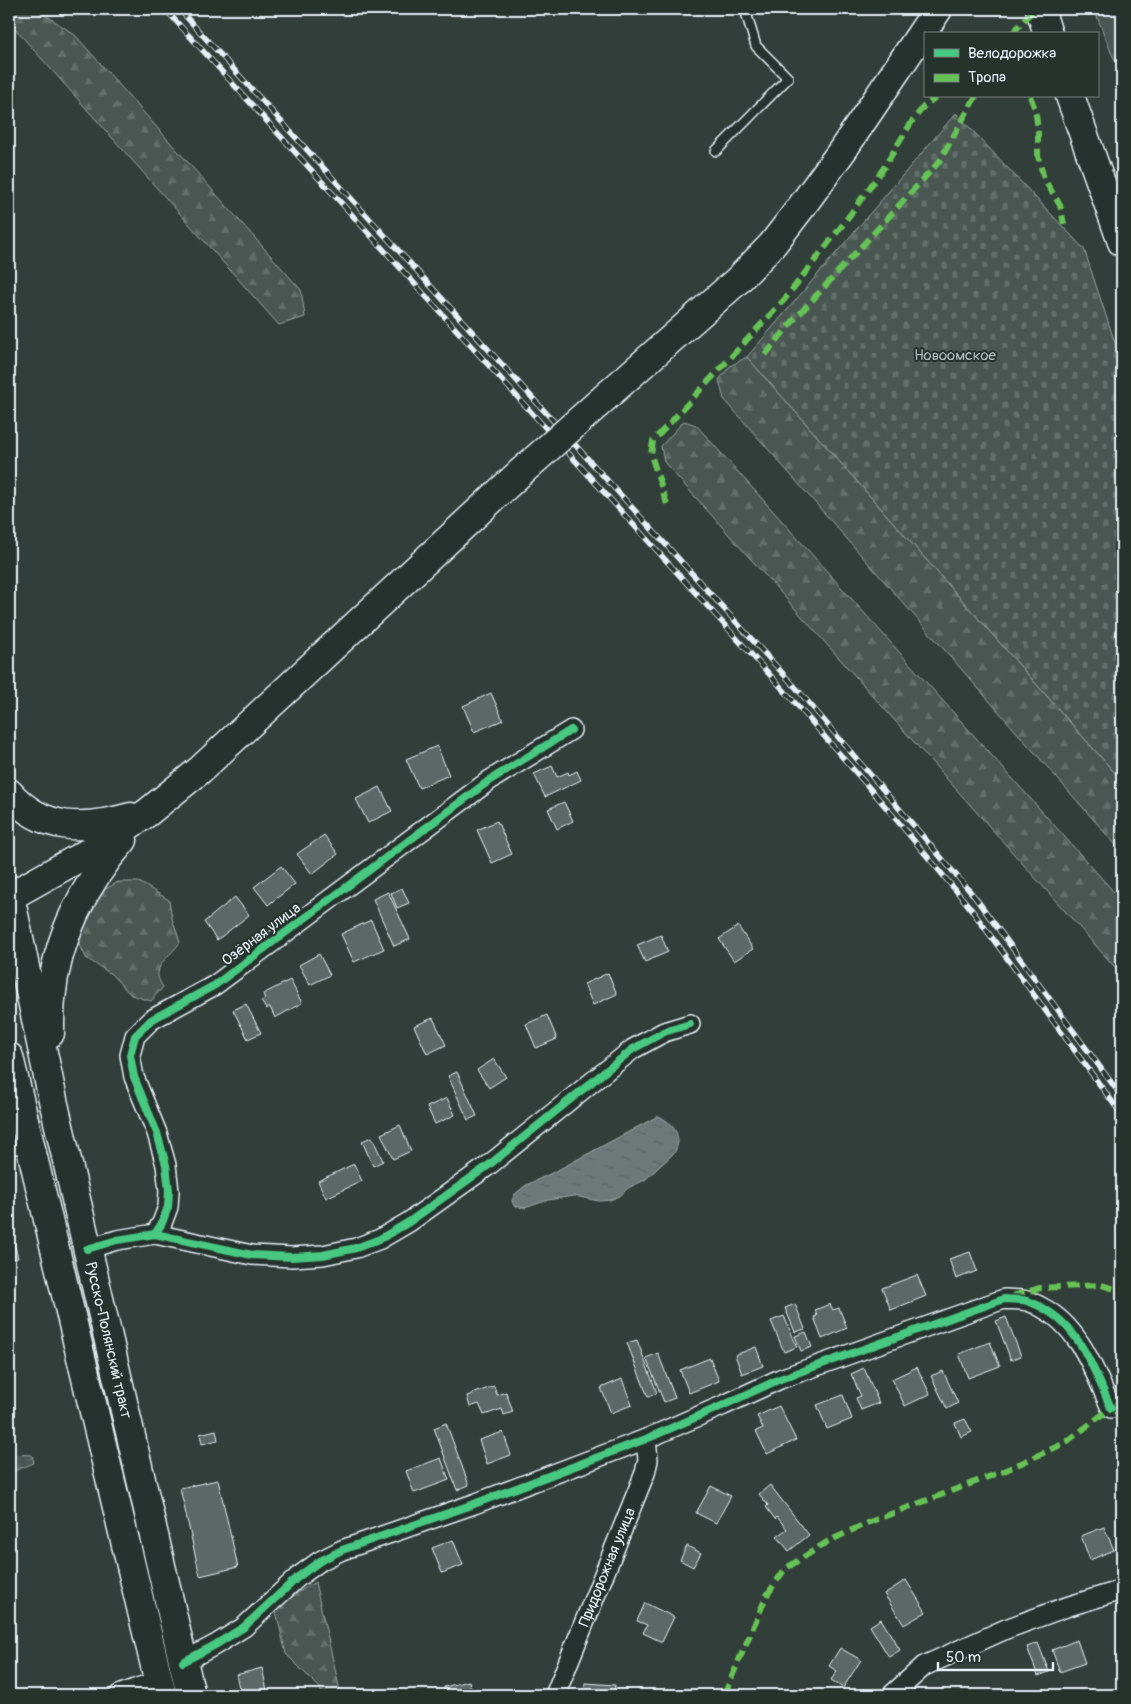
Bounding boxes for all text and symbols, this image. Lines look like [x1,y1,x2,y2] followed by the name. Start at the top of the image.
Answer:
[924,32,1098,98] legend
[968,44,1056,63] text: Велодорожка
[968,68,1006,87] text: Тропа
[914,346,996,365] park label: Новоомское
[218,899,305,970] street label: Озёрная улица
[81,1260,136,1421] street label: Русско-Полянский тракт
[575,1505,640,1630] street label: Придорожная улица
[938,1639,1054,1671] scale bar
[946,1648,981,1667] text: 50 m

